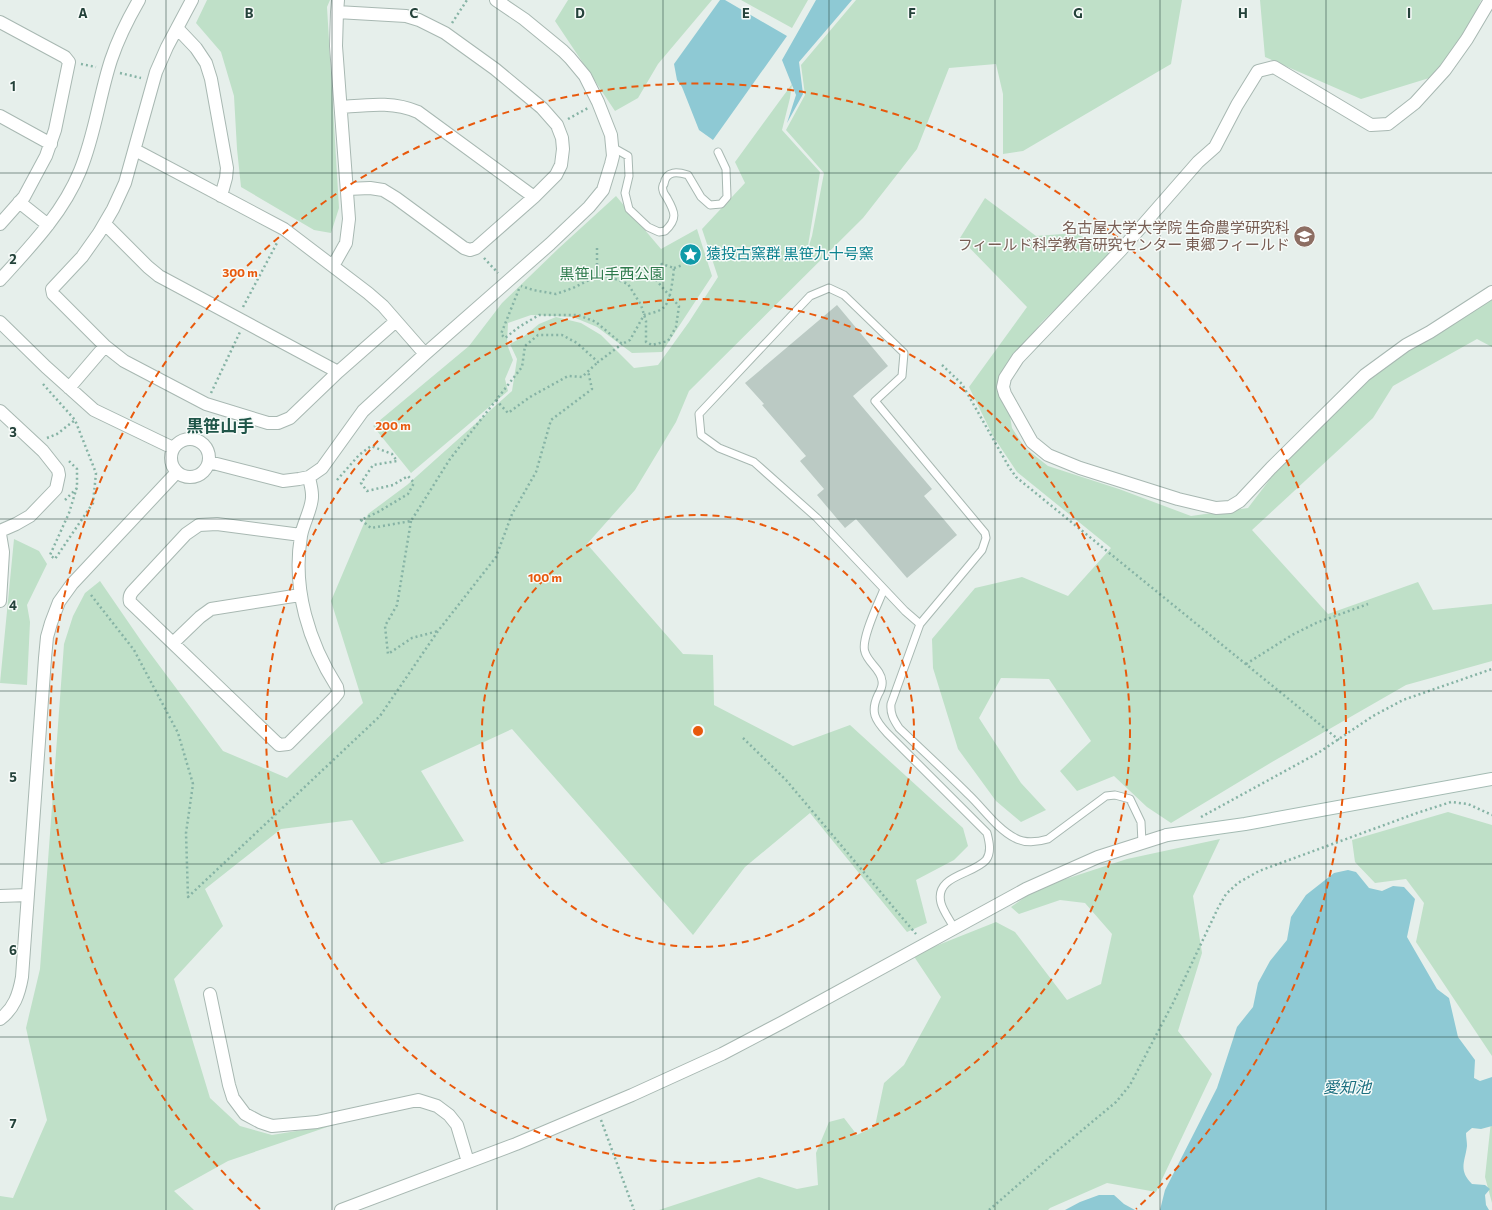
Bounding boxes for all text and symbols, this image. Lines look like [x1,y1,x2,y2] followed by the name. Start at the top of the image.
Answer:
[78,5,88,21] text: A
[245,5,254,21] text: B
[410,5,419,21] text: C
[575,5,585,21] text: D
[742,5,750,21] text: E
[908,5,916,21] text: F
[1073,5,1083,21] text: G
[1238,5,1248,21] text: H
[1407,5,1411,21] text: I
[10,78,16,94] text: 1
[958,218,1290,253] place label: 名古屋大学大学院 生命農学研究科 フィールド科学教育研究センター 東郷フィールド
[1292,224,1318,250] school or university icon: 名古屋大学大学院 生命農学研究科 フィールド科学教育研究センター 東郷フィールド
[678,241,704,267] place icon: 猿投古窯群 黒笹九十号窯
[706,244,874,262] place label: 猿投古窯群 黒笹九十号窯
[9,251,17,267] text: 2
[559,264,665,282] park label: 黒笹山手西公園
[222,265,258,279] text: 300 m
[186,415,254,436] district label: 黒笹山手
[375,418,411,432] text: 200 m
[9,424,17,440] text: 3
[528,570,562,584] text: 100 m
[9,597,17,613] text: 4
[691,724,705,738] centre of rings
[9,769,17,785] text: 5
[9,942,17,958] text: 6
[1323,1077,1373,1096] water label: 愛知池
[9,1115,17,1131] text: 7

